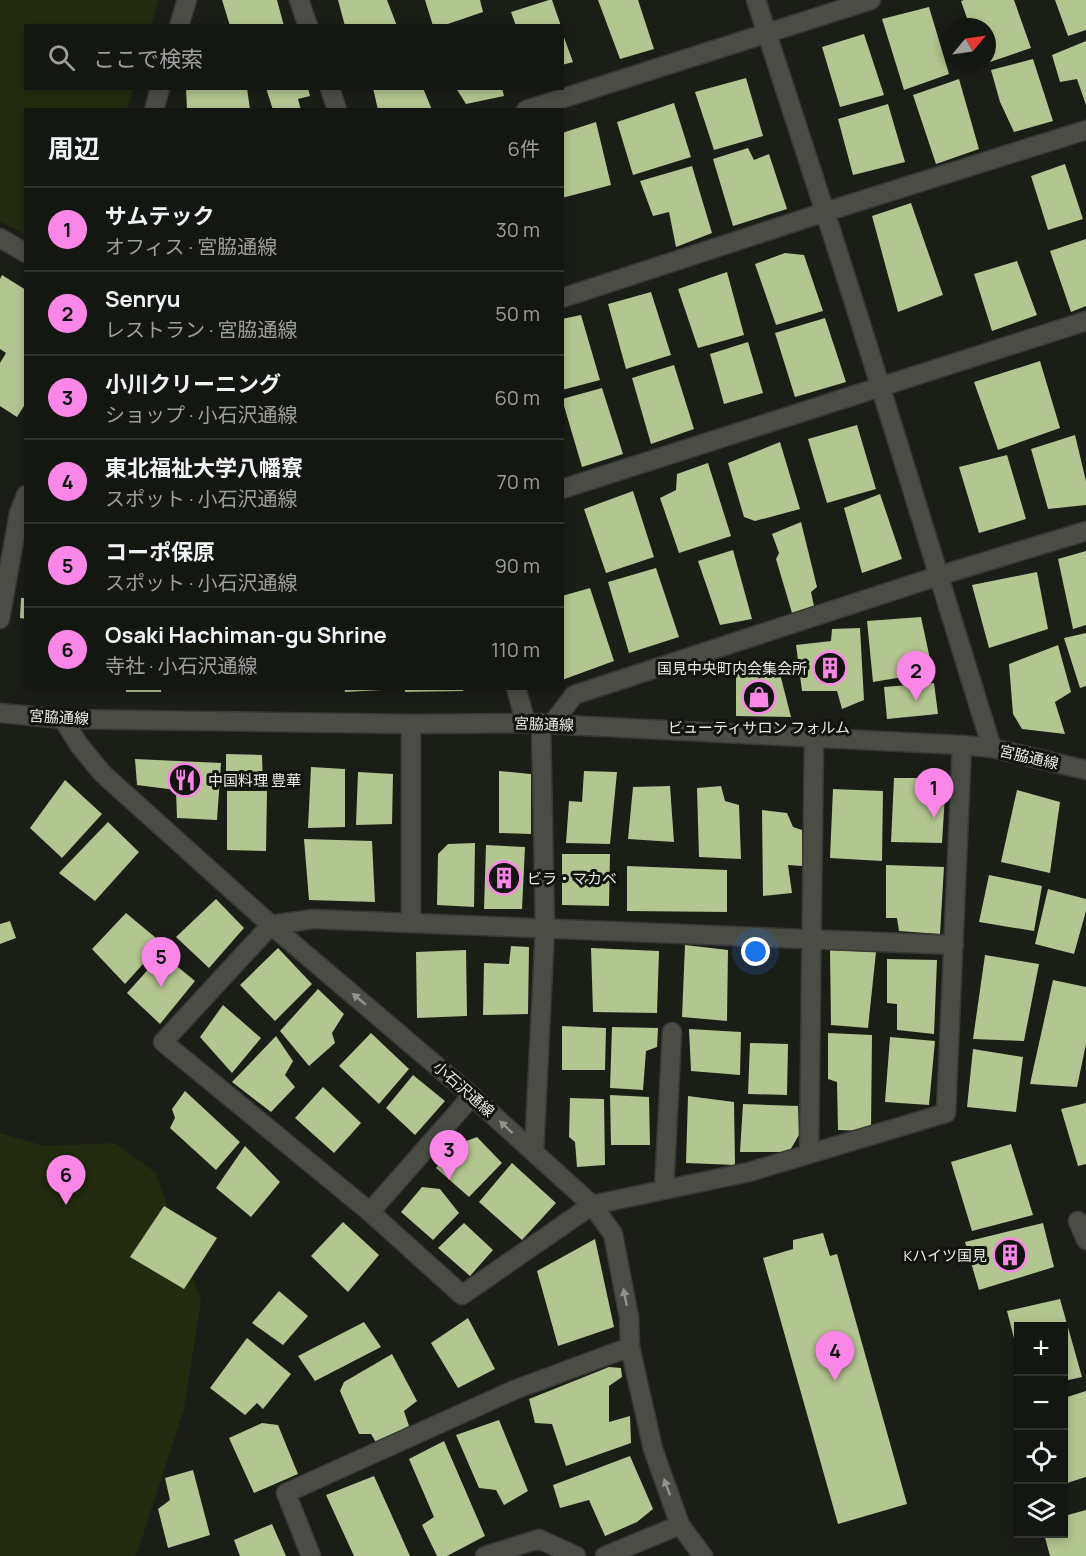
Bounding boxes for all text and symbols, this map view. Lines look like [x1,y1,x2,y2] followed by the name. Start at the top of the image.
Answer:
[942,18,996,72] north arrow
[24,24,564,90] search box
[45,41,78,74] icon: search
[93,44,203,74] text: ここで検索
[48,130,100,166] text: 周辺
[508,135,540,162] text: 6件
[105,201,215,231] text: サムテック
[63,216,72,243] text: 1
[496,216,540,243] text: 30 m
[105,233,277,260] text: オフィス · 宮脇通線
[105,284,181,314] text: Senryu
[62,300,73,327] text: 2
[495,300,540,327] text: 50 m
[105,316,298,343] text: レストラン · 宮脇通線
[105,369,281,399] text: 小川クリーニング
[62,384,73,411] text: 3
[494,384,540,411] text: 60 m
[105,401,298,428] text: ショップ · 小石沢通線
[105,453,303,483] text: 東北福祉大学八幡寮
[61,468,74,495] text: 4
[497,468,540,495] text: 70 m
[105,485,298,512] text: スポット · 小石沢通線
[105,537,215,567] text: コーポ保原
[62,552,73,579] text: 5
[494,552,540,579] text: 90 m
[105,569,298,596] text: スポット · 小石沢通線
[105,620,387,650] text: Osaki Hachiman-gu Shrine
[61,636,74,663] text: 6
[491,636,540,663] text: 110 m
[812,650,848,686] building icon: 国見中央町内会集会所
[105,652,258,679] text: 寺社 · 小石沢通線
[896,652,936,701] pin: 2
[657,658,807,679] place label: 国見中央町内会集会所
[741,679,777,715] shop icon: ビューティサロン フォルム
[28,705,90,729] street label: 宮脇通線
[514,712,574,736] street label: 宮脇通線
[668,717,850,738] place label: ビューティサロン フォルム
[997,740,1061,774] street label: 宮脇通線
[167,762,203,798] restaurant icon: 中国料理 豊華
[914,768,954,818] pin: 1
[208,770,301,791] place label: 中国料理 豊華
[486,860,522,896] building icon: ビラ・マカベ
[527,868,617,889] place label: ビラ・マカベ
[741,937,770,966] your location
[142,938,180,987] pin: 5
[352,993,367,1006] one-way arrow
[429,1056,499,1122] street label: 小石沢通線
[499,1120,513,1134] one-way arrow
[430,1130,468,1180] pin: 3
[46,1156,86,1205] pin: 6
[992,1237,1028,1273] building icon: Kハイツ国見
[903,1245,987,1266] place label: Kハイツ国見
[620,1287,629,1306] one-way arrow
[1014,1322,1068,1538] map controls
[1014,1322,1068,1376] button: +
[816,1332,854,1381] pin: 4
[1014,1376,1068,1430] button: −
[1014,1430,1068,1484] button: locate
[661,1477,671,1495] one-way arrow
[1014,1484,1068,1538] button: layers

